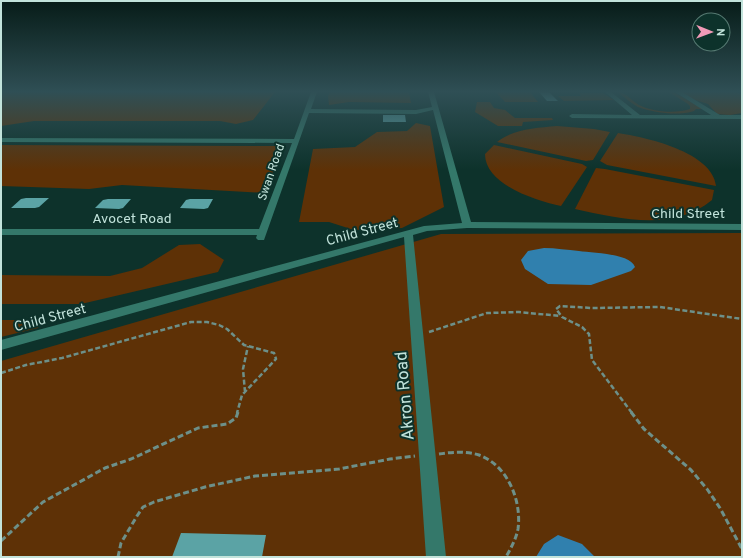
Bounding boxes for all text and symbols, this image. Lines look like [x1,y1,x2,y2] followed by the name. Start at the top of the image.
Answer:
[691,12,731,52] north arrow
[713,28,727,36] text: N
[255,142,289,203] street label: Swan Road
[651,206,725,223] street label: Child Street
[92,211,172,228] street label: Avocet Road
[325,215,400,250] street label: Child Street
[13,301,88,336] street label: Child Street
[391,350,421,441] street label: Akron Road

